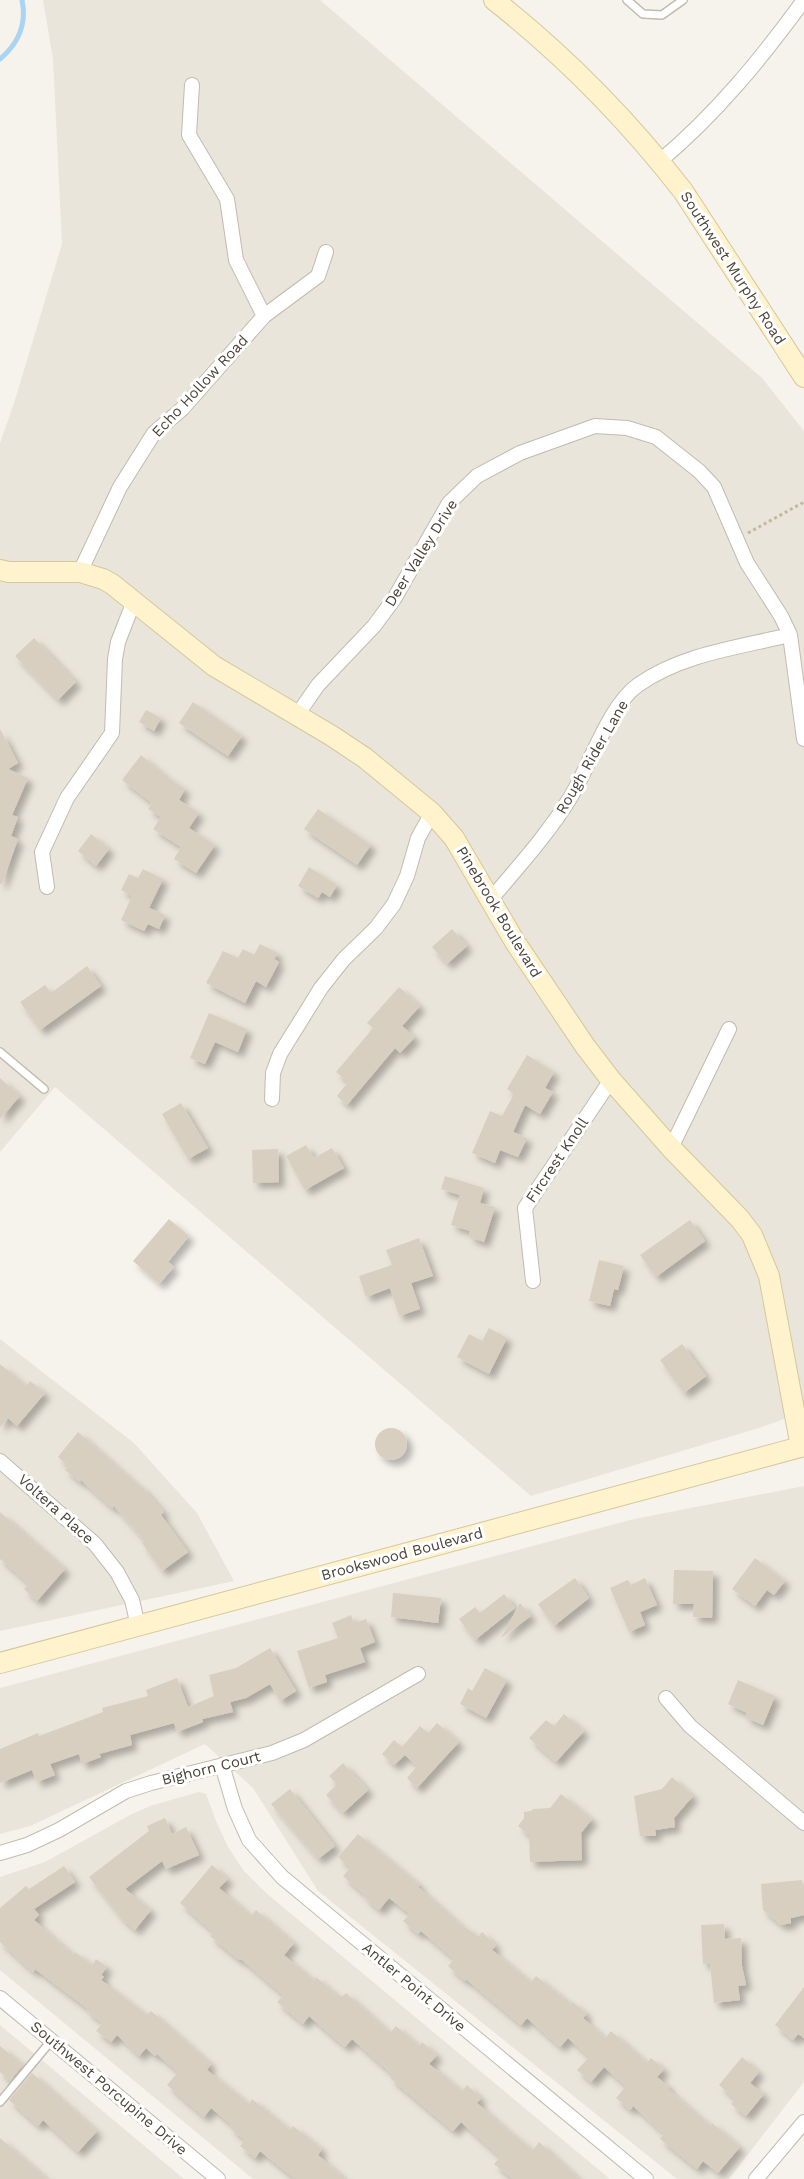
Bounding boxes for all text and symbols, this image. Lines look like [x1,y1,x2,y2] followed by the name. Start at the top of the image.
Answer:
[677,188,789,348] street label: Southwest Murphy Road
[148,331,252,441] street label: Echo Hollow Road
[381,496,461,610] street label: Deer Valley Drive
[552,697,632,817] street label: Rough Rider Lane
[453,843,545,981] street label: Pinebrook Boulevard
[522,1114,592,1206] street label: Fircrest Knoll
[14,1470,98,1548] street label: Voltera Place
[319,1524,485,1584] street label: Brookswood Boulevard
[160,1747,263,1789] street label: Bighorn Court
[359,1939,469,2035] street label: Antler Point Drive
[27,2017,191,2159] street label: Southwest Porcupine Drive

